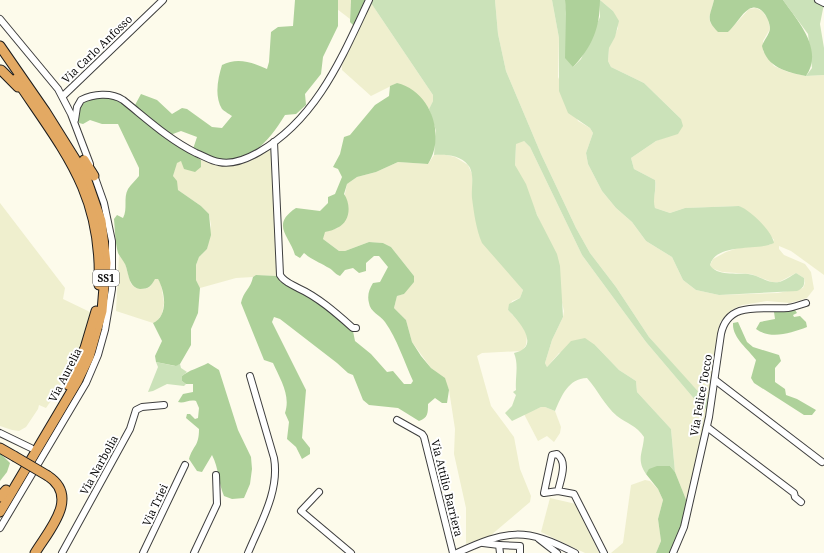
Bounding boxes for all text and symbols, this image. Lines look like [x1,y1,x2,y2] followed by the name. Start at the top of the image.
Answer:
[58,11,135,86] street label: Via Carlo Anfosso
[93,270,119,286] road number: SS1
[45,345,85,404] street label: Via Aurelia
[686,353,715,437] street label: Via Felice Tocco
[76,432,121,497] street label: Via Narbolia
[428,438,467,538] street label: Via Attilio Barriera
[138,481,171,528] street label: Via Triei

